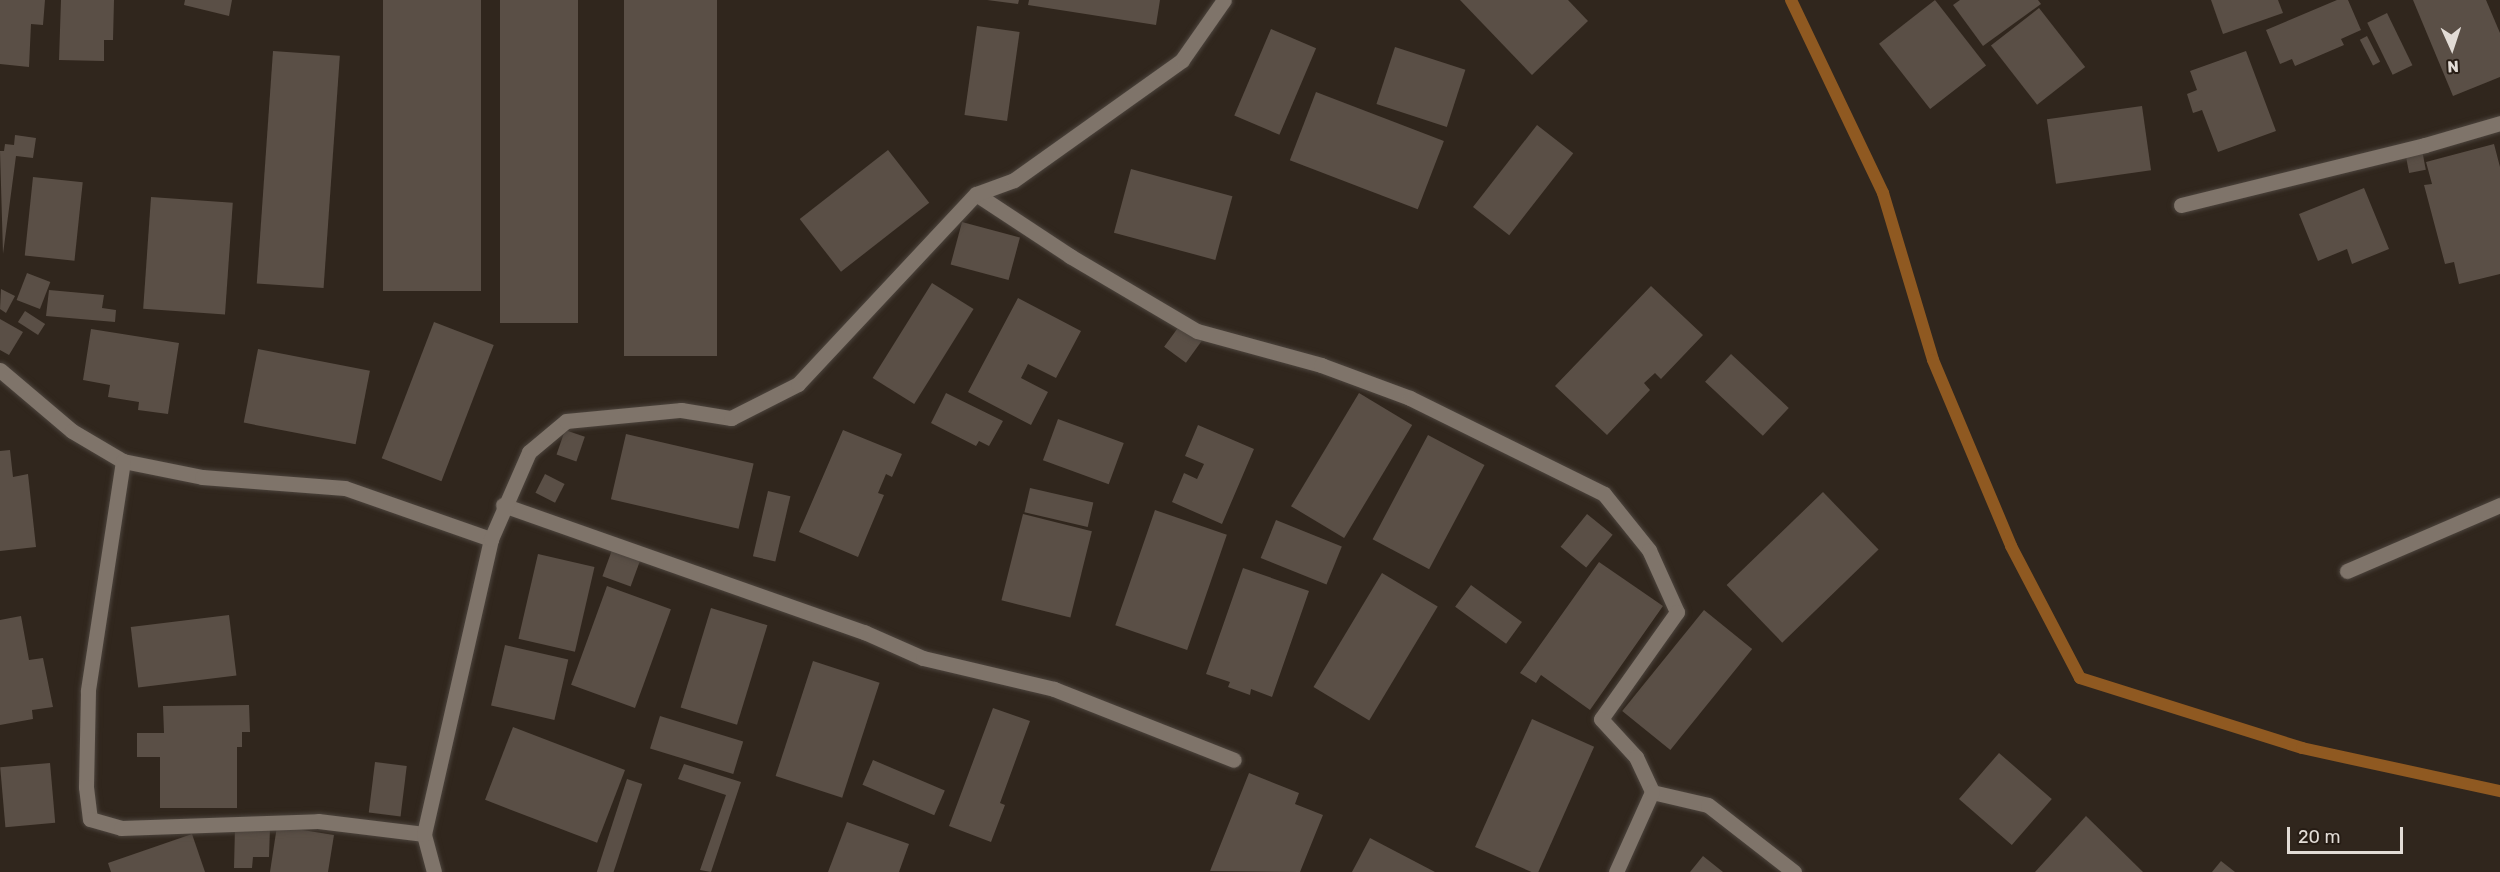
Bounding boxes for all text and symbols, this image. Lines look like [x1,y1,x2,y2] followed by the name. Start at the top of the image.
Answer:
[2422,18,2482,78] north arrow
[2447,57,2459,76] text: N
[2290,815,2406,853] scale bar
[2298,826,2340,848] text: 20 m

